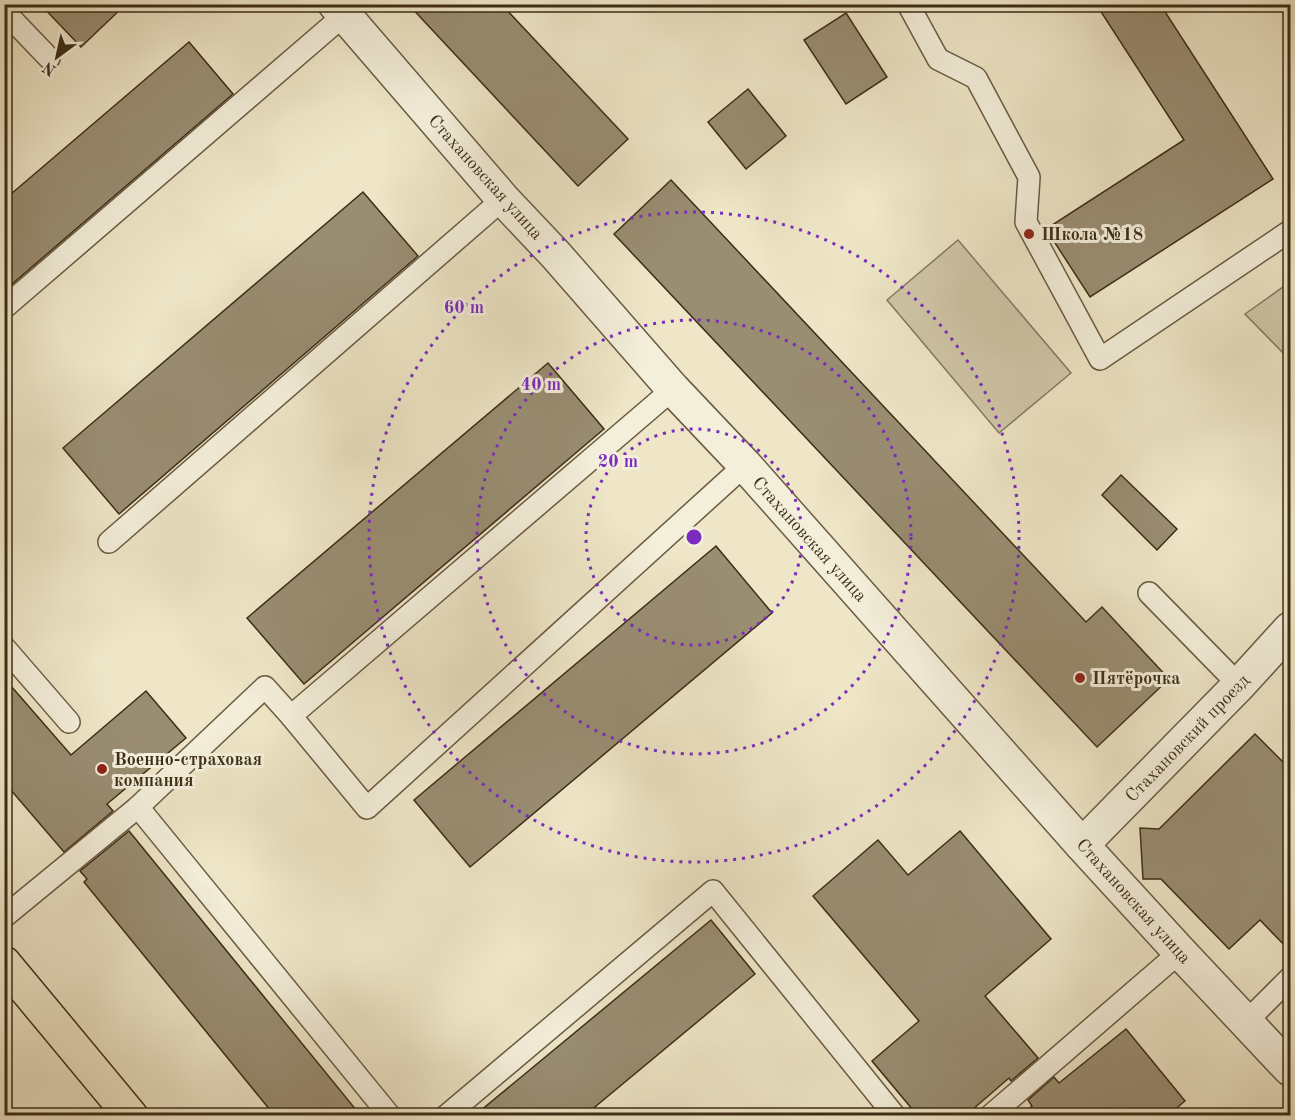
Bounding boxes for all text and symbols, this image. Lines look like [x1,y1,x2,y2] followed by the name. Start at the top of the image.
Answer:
[27,27,87,87] north arrow
[40,57,59,78] text: N
[425,112,546,244] street label: Стахановская улица
[1041,226,1143,244] place label: Школа №18
[1022,227,1036,241] marker: Школа №18
[444,299,484,317] text: 60 m
[521,376,561,394] text: 40 m
[598,453,638,471] text: 20 m
[749,474,870,606] street label: Стахановская улица
[684,527,704,547] centre of rings
[1092,670,1180,688] place label: Пятёрочка
[1073,671,1087,685] marker: Пятёрочка
[1122,671,1253,806] street label: Стахановский проезд
[114,751,262,790] place label: Военно-страховая компания
[95,762,109,776] marker: Военно-страховая компания
[1073,836,1194,968] street label: Стахановская улица

